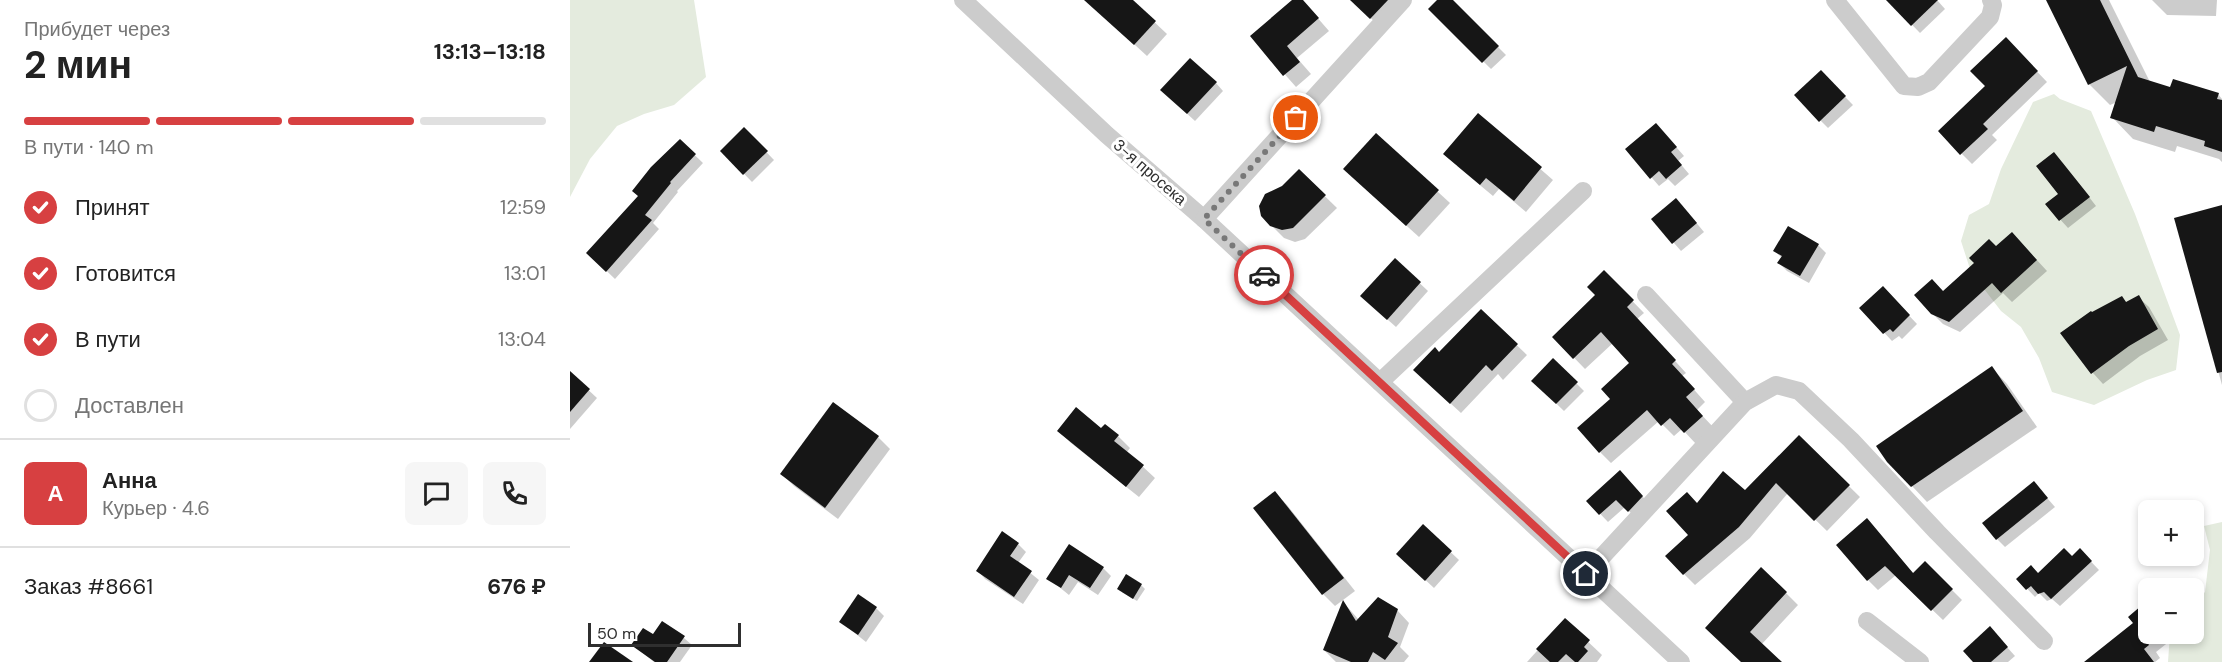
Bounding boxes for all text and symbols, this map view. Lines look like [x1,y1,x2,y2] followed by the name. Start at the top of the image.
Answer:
[24,16,170,42] text: Прибудет через
[434,37,546,66] text: 13:13–13:18
[24,39,132,90] text: 2 мин
[1270,92,1321,143] pin
[1279,101,1312,134] icon: bag
[24,134,154,160] text: В пути · 140 m
[1109,134,1191,210] street label: 3-я просека
[24,191,57,224] icon: check
[75,193,149,222] text: Принят
[500,194,546,220] text: 12:59
[1234,245,1294,305] courier
[24,257,57,290] icon: check
[75,259,176,288] text: Готовится
[1248,259,1281,292] icon: car
[504,260,546,286] text: 13:01
[24,323,57,356] icon: check
[75,325,141,354] text: В пути
[498,326,546,352] text: 13:04
[75,391,184,420] text: Доставлен
[405,462,468,525] button: chat
[483,462,546,525] button: phone
[102,466,157,495] text: Анна
[48,479,63,508] text: А
[102,495,210,521] text: Курьер · 4.6
[2138,500,2204,644] map controls
[2138,500,2204,566] button: +
[1560,548,1611,599] pin
[1569,557,1602,590] icon: home
[24,572,153,601] text: Заказ #8661
[487,572,546,601] text: 676 ₽
[2138,578,2204,644] button: −
[588,620,741,648] scale bar
[597,623,636,644] text: 50 m

